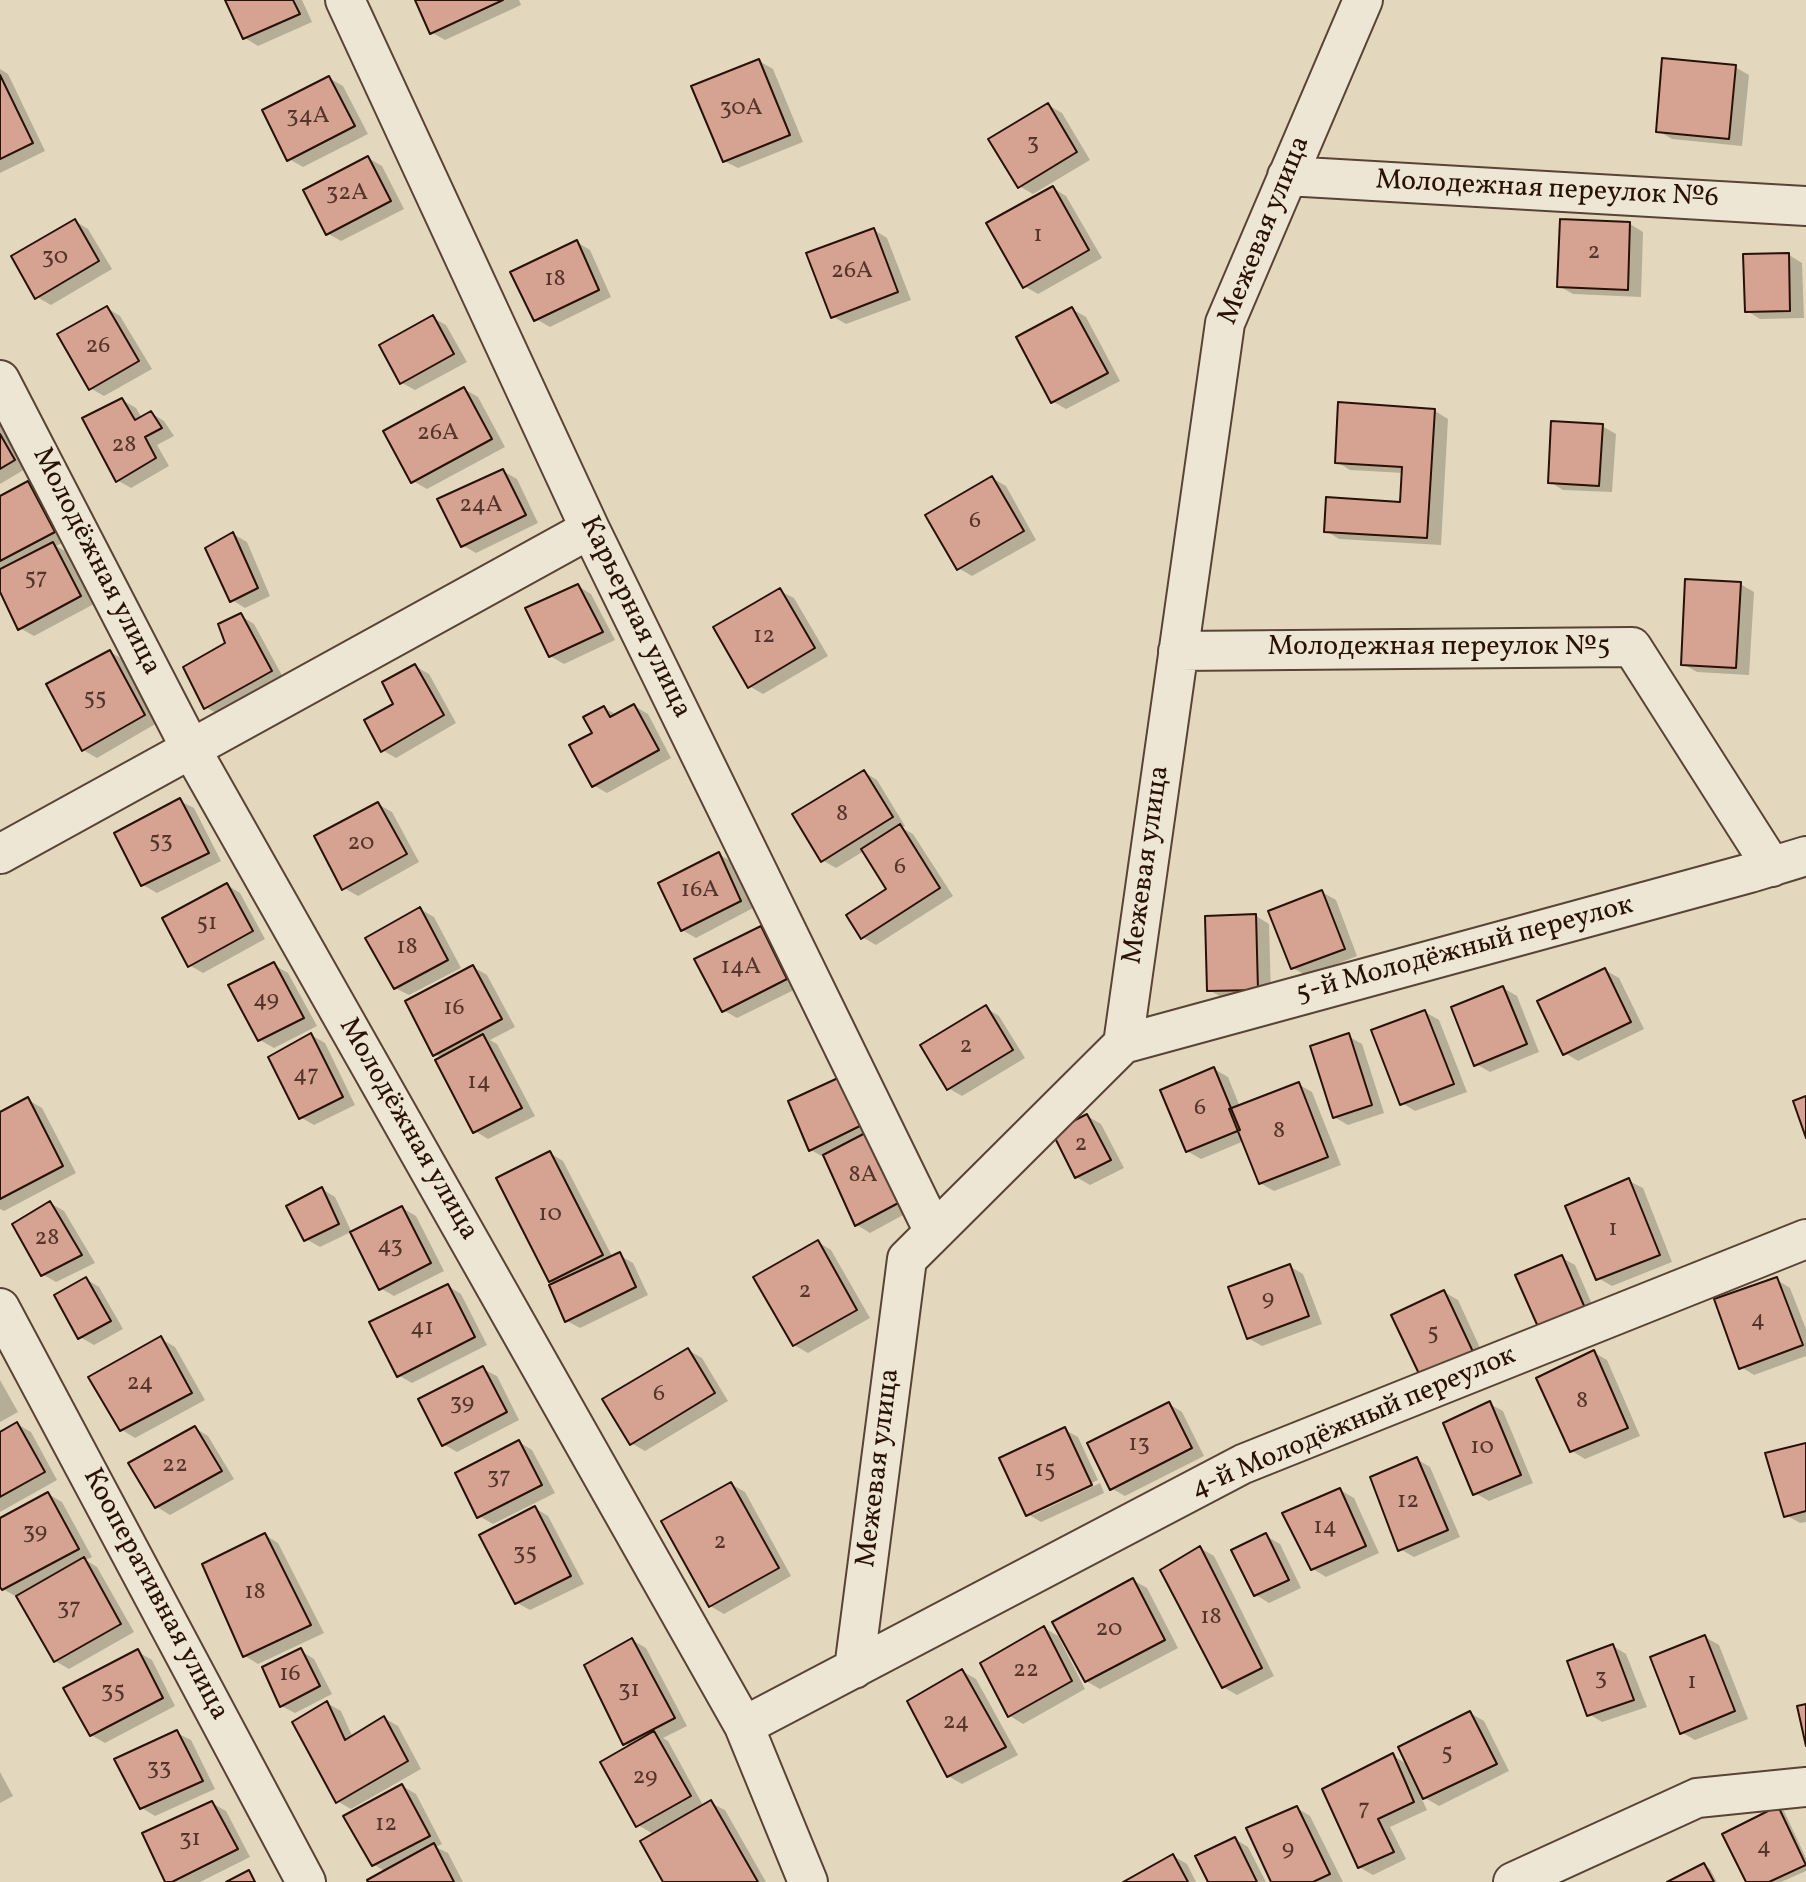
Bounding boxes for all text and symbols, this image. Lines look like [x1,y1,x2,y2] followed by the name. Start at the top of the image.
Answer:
[719,96,763,124] house number: 30А
[286,104,330,132] house number: 34А
[1027,131,1039,159] house number: 3
[1213,132,1319,330] street label: Межевая улица
[1375,165,1719,217] street label: Молодежная переулок №6
[326,181,368,209] house number: 32А
[1033,223,1043,251] house number: 1
[1588,240,1600,268] house number: 2
[42,245,68,273] house number: 30
[831,259,873,287] house number: 26А
[544,267,566,295] house number: 18
[85,334,111,362] house number: 26
[417,421,459,449] house number: 26А
[111,433,137,461] house number: 28
[23,443,167,681] street label: Молодёжная улица
[459,493,503,521] house number: 24А
[969,509,981,537] house number: 6
[571,512,697,724] street label: Карьерная улица
[24,566,48,594] house number: 57
[753,624,775,652] house number: 12
[1268,632,1610,666] street label: Молодежная переулок №5
[83,686,107,714] house number: 55
[1117,764,1179,966] street label: Межевая улица
[836,802,848,830] house number: 8
[149,829,173,857] house number: 53
[347,831,375,859] house number: 20
[894,855,906,883] house number: 6
[681,878,719,906] house number: 16А
[1293,890,1637,1012] street label: 5-й Молодёжный переулок
[197,911,217,939] house number: 51
[396,935,418,963] house number: 18
[721,955,761,983] house number: 14А
[253,988,279,1016] house number: 49
[443,996,465,1024] house number: 16
[330,1013,484,1247] street label: Молодёжная улица
[960,1034,972,1062] house number: 2
[293,1063,319,1091] house number: 47
[467,1070,491,1098] house number: 14
[1194,1096,1206,1124] house number: 6
[1273,1119,1285,1147] house number: 8
[1075,1132,1087,1160] house number: 2
[848,1163,878,1191] house number: 8А
[538,1202,562,1230] house number: 10
[1608,1217,1618,1245] house number: 1
[34,1226,60,1254] house number: 28
[377,1234,403,1262] house number: 43
[799,1279,811,1307] house number: 2
[1262,1287,1274,1315] house number: 9
[1751,1308,1765,1336] house number: 4
[410,1316,434,1344] house number: 41
[1427,1321,1439,1349] house number: 5
[1187,1340,1521,1508] street label: 4-й Молодёжный переулок
[851,1367,909,1569] street label: Межевая улица
[127,1371,153,1399] house number: 24
[653,1382,665,1410] house number: 6
[1576,1389,1588,1417] house number: 8
[450,1391,474,1419] house number: 39
[1128,1432,1150,1460] house number: 13
[1470,1435,1494,1463] house number: 10
[162,1453,188,1481] house number: 22
[1035,1458,1055,1486] house number: 15
[73,1463,235,1727] street label: Кооперативная улица
[487,1465,511,1493] house number: 37
[1397,1489,1419,1517] house number: 12
[1313,1515,1337,1543] house number: 14
[23,1520,47,1548] house number: 39
[714,1530,726,1558] house number: 2
[513,1541,537,1569] house number: 35
[244,1580,266,1608] house number: 18
[57,1596,81,1624] house number: 37
[1200,1605,1222,1633] house number: 18
[1095,1617,1123,1645] house number: 20
[1013,1658,1039,1686] house number: 22
[279,1662,301,1690] house number: 16
[1595,1666,1607,1694] house number: 3
[1687,1670,1697,1698] house number: 1
[618,1678,640,1706] house number: 31
[101,1679,125,1707] house number: 35
[943,1710,969,1738] house number: 24
[1441,1741,1453,1769] house number: 5
[147,1756,171,1784] house number: 33
[632,1765,658,1793] house number: 29
[1358,1797,1370,1825] house number: 7
[375,1812,397,1840] house number: 12
[179,1827,201,1855] house number: 31
[1757,1835,1771,1863] house number: 4
[1282,1837,1294,1865] house number: 9

